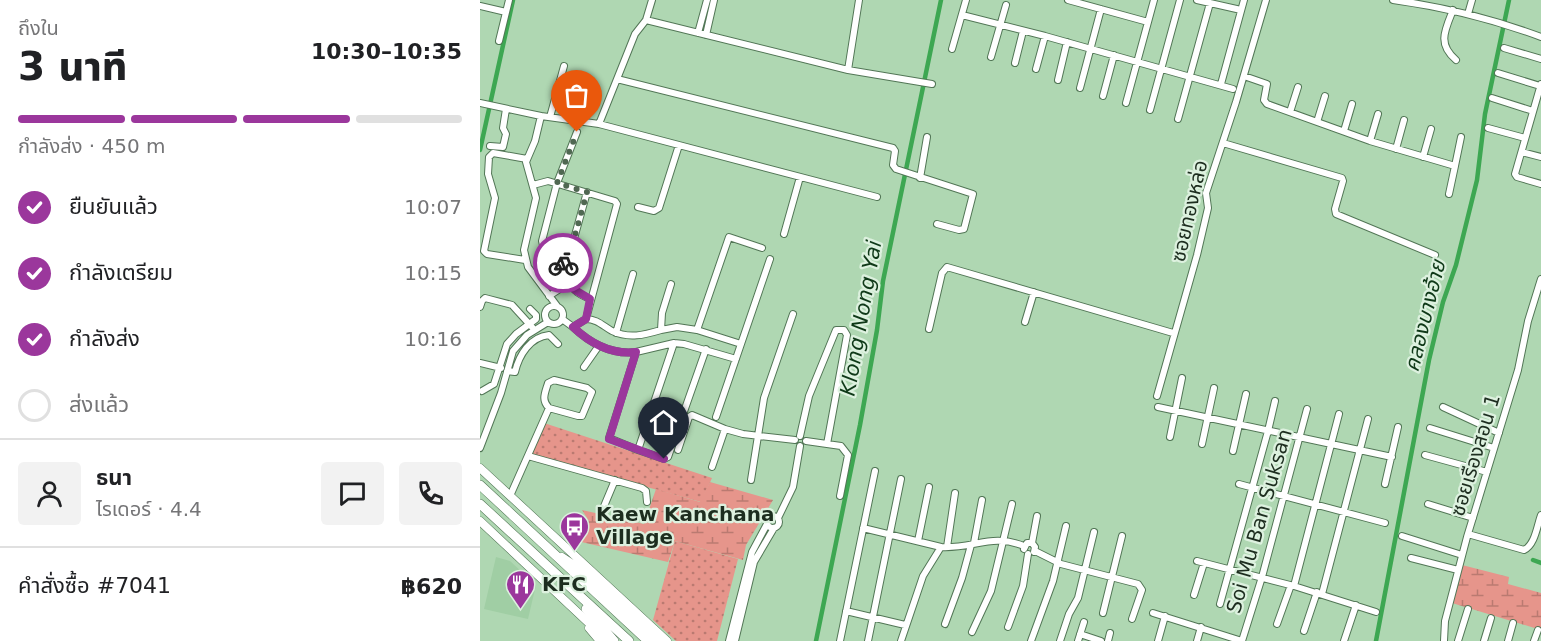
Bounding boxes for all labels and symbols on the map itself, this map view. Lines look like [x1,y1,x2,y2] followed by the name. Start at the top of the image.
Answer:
[551,70,602,132] pin
[1166,158,1212,264] street label: ซอยทองหล่อ
[533,233,593,293] courier
[836,238,886,398] water label: Klong Nong Yai
[1400,256,1451,374] water label: คลองบางอ้าย
[1445,391,1505,519] street label: ซอยเรืองสอน 1
[638,397,689,459] pin
[1221,426,1297,616] street label: Soi Mu Ban Suksan
[596,502,775,549] place label: Kaew Kanchana Village
[559,510,591,552] bus stop icon: Kaew Kanchana Village
[505,568,537,610] restaurant icon: KFC
[542,572,586,596] place label: KFC

